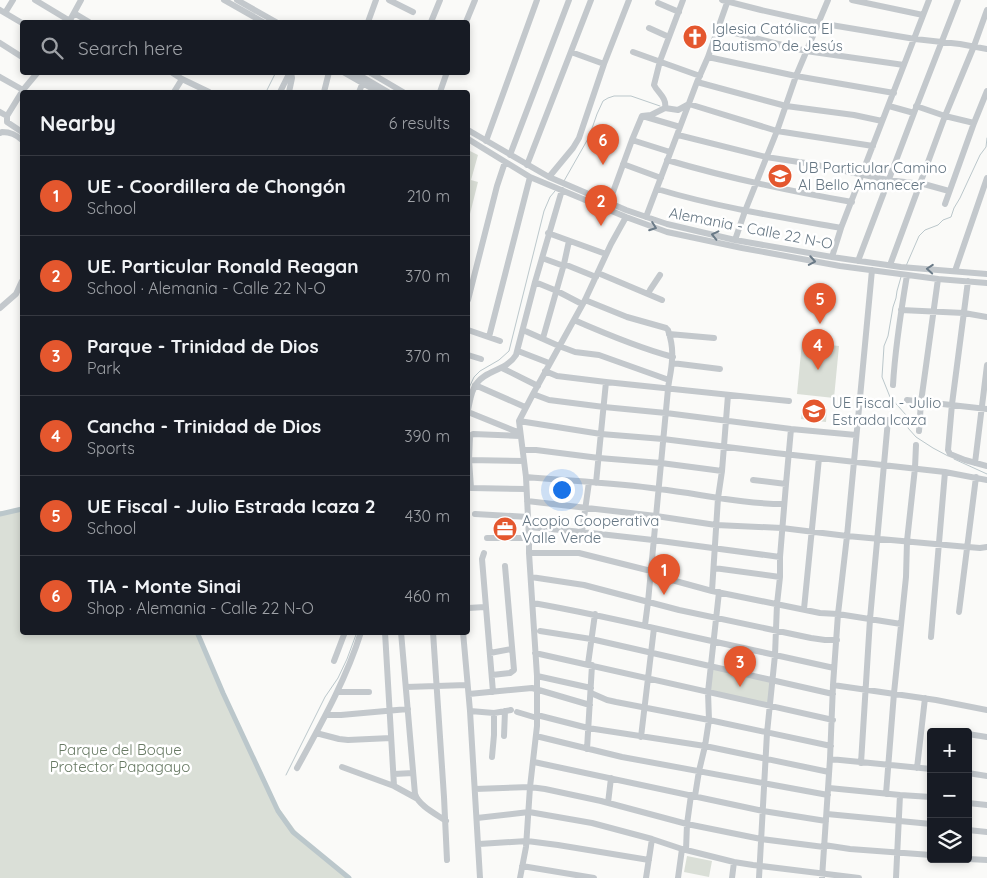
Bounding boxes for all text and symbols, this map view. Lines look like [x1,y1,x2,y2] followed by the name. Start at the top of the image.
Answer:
[712,19,843,55] place label: Iglesia Católica El Bautismo de Jesús
[20,20,470,75] search box
[682,24,708,50] church icon: Iglesia Católica El Bautismo de Jesús
[38,34,66,62] icon: search
[78,36,183,60] text: Search here
[40,110,116,136] text: Nearby
[389,113,450,133] text: 6 results
[587,124,619,165] pin: 6
[798,158,947,194] place label: UB Particular Camino Al Bello Amanecer
[767,163,793,189] school or university icon: UB Particular Camino Al Bello Amanecer
[87,174,346,198] text: UE - Coordillera de Chongón
[585,185,617,226] pin: 2
[53,186,59,206] text: 1
[407,186,450,206] text: 210 m
[87,198,136,218] text: School
[667,203,835,253] street label: Alemania - Calle 22 N-O
[648,221,657,231] one-way arrow
[711,230,720,241] one-way arrow
[87,254,359,278] text: UE. Particular Ronald Reagan
[807,255,816,265] one-way arrow
[926,263,934,274] one-way arrow
[51,266,61,286] text: 2
[405,266,450,286] text: 370 m
[87,278,326,298] text: School · Alemania - Calle 22 N-O
[804,283,836,324] pin: 5
[802,329,834,370] pin: 4
[87,334,319,358] text: Parque - Trinidad de Dios
[52,346,60,366] text: 3
[405,346,450,366] text: 370 m
[87,358,121,378] text: Park
[832,393,941,429] place label: UE Fiscal - Julio Estrada Icaza
[801,398,827,424] school or university icon: UE Fiscal - Julio Estrada Icaza
[87,414,321,438] text: Cancha - Trinidad de Dios
[51,426,61,446] text: 4
[404,426,450,446] text: 390 m
[87,438,135,458] text: Sports
[549,477,575,503] your location
[87,494,376,518] text: UE Fiscal - Julio Estrada Icaza 2
[51,506,61,526] text: 5
[405,506,450,526] text: 430 m
[522,511,659,547] place label: Acopio Cooperativa Valle Verde
[492,516,518,542] office icon: Acopio Cooperativa Valle Verde
[87,518,136,538] text: School
[648,554,680,595] pin: 1
[87,574,241,598] text: TIA - Monte Sinai
[52,586,60,606] text: 6
[404,586,450,606] text: 460 m
[87,598,314,618] text: Shop · Alemania - Calle 22 N-O
[724,646,756,687] pin: 3
[927,728,972,863] map controls
[927,728,972,773] button: +
[50,740,190,776] park label: Parque del Boque Protector Papagayo
[927,773,972,818] button: −
[927,818,972,863] button: layers

